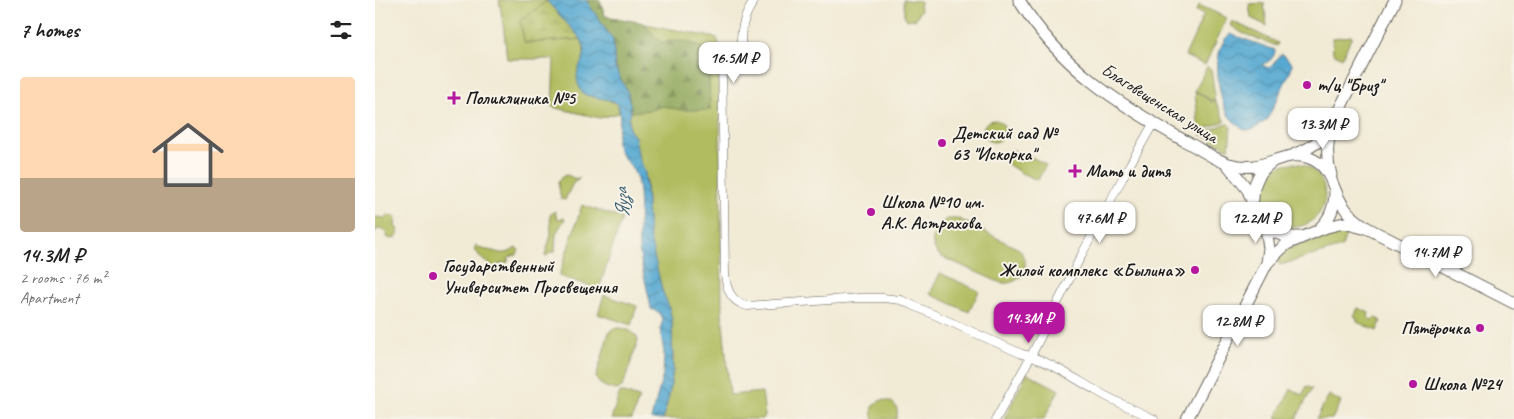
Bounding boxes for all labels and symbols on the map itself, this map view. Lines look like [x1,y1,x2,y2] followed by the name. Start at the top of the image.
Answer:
[688,42,780,84] pin: 16.5M ₽
[1098,58,1224,149] street label: Благовещенская улица
[1317,74,1386,97] place label: т/ц "Бриз"
[1301,79,1313,91] marker: т/ц "Бриз"
[465,87,577,109] place label: Поликлиника №5
[447,91,461,105] marker: Поликлиника №5
[1277,108,1369,150] pin: 13.3M ₽
[952,122,1060,165] place label: Детский сад № 63 "Искорка"
[936,137,948,149] marker: Детский сад № 63 "Искорка"
[1086,160,1172,182] place label: Мать и дитя
[1068,164,1082,178] marker: Мать и дитя
[609,185,635,219] water label: Яуза
[881,191,984,234] place label: Школа №10 им. А.К. Астрахова
[1054,202,1146,244] pin: 47.6M ₽
[1210,202,1302,244] pin: 12.2M ₽
[865,206,877,218] marker: Школа №10 им. А.К. Астрахова
[1390,236,1482,278] pin: 14.7M ₽
[443,255,618,298] place label: Государственный Университет Просвещения
[999,259,1185,281] place label: Жилой комплекс «Былина»
[1189,264,1201,276] marker: Жилой комплекс «Былина»
[427,270,439,282] marker: Государственный Университет Просвещения
[983,302,1075,344] pin: 14.3M ₽
[1192,304,1284,347] pin: 12.8M ₽
[1401,317,1471,339] place label: Пятёрочка
[1474,322,1486,334] marker: Пятёрочка
[1423,373,1503,395] place label: Школа №24
[1407,378,1419,390] marker: Школа №24

